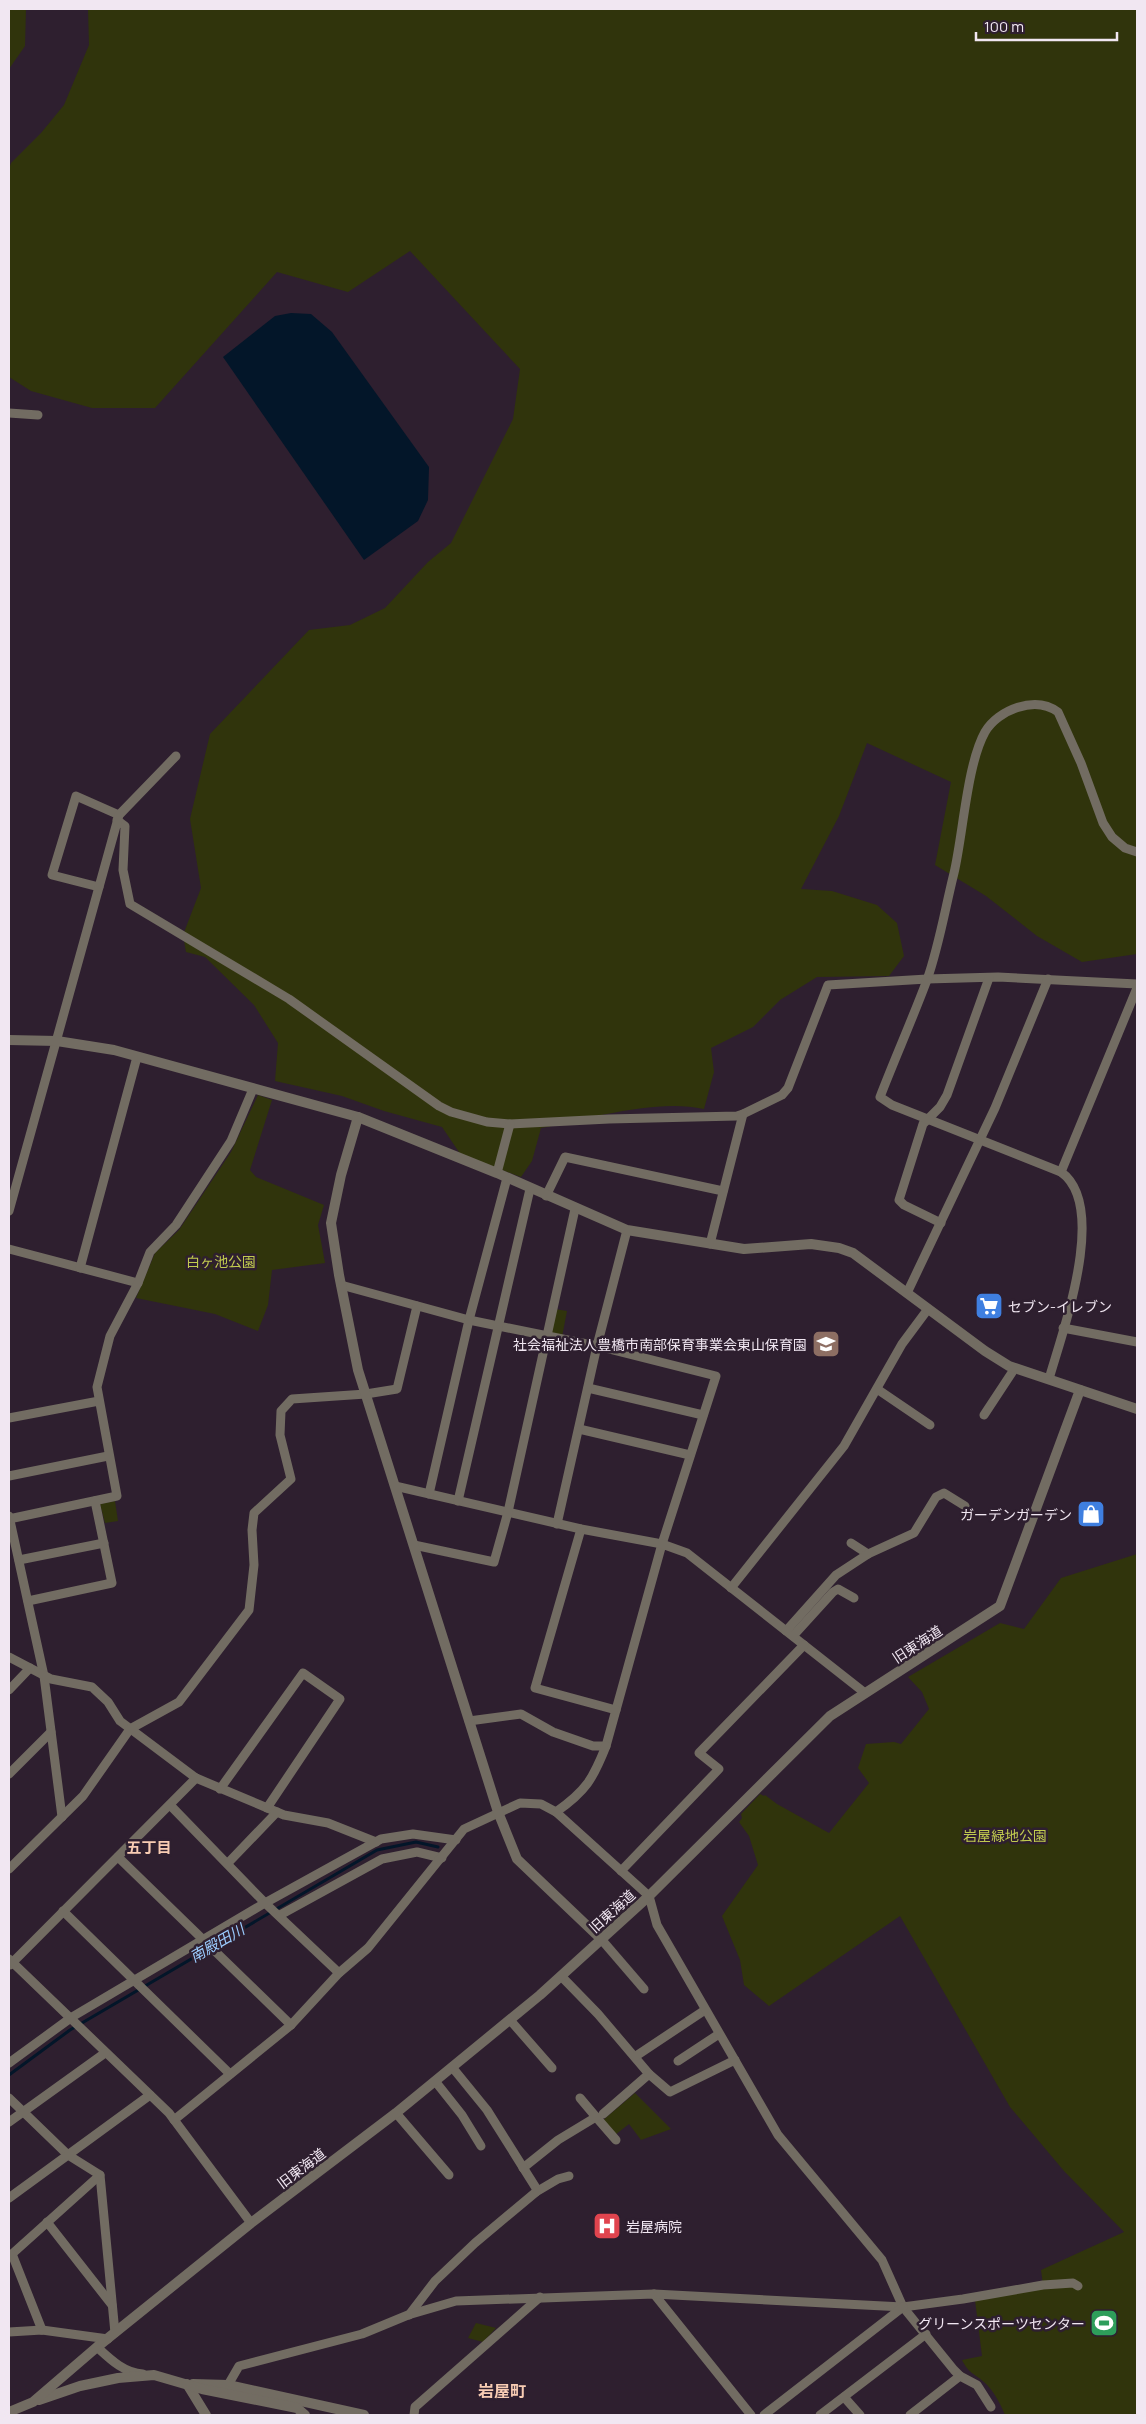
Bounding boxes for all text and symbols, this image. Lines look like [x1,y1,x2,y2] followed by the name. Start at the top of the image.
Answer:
[976,10,1117,42] scale bar
[984,16,1024,37] text: 100 m
[186,1252,256,1271] park label: 白ヶ池公園
[974,1291,1004,1321] supermarket icon: セブン-イレブン
[1008,1297,1112,1316] place label: セブン-イレブン
[811,1329,841,1359] school or university icon: 社会福祉法人豊橋市南部保育事業会東山保育園
[513,1335,807,1354] place label: 社会福祉法人豊橋市南部保育事業会東山保育園
[1076,1499,1106,1529] shop icon: ガーデンガーデン
[960,1505,1072,1524] place label: ガーデンガーデン
[888,1621,946,1667] street label: 旧東海道
[963,1826,1047,1845] park label: 岩屋緑地公園
[126,1837,172,1858] district label: 五丁目
[585,1885,639,1937] street label: 旧東海道
[186,1918,250,1967] water label: 南殿田川
[273,2144,329,2192] street label: 旧東海道
[592,2211,622,2241] hospital icon: 岩屋病院
[626,2217,682,2236] place label: 岩屋病院
[1089,2308,1119,2338] sports icon: グリーンスポーツセンター
[918,2314,1085,2333] place label: グリーンスポーツセンター
[478,2380,526,2402] district label: 岩屋町

